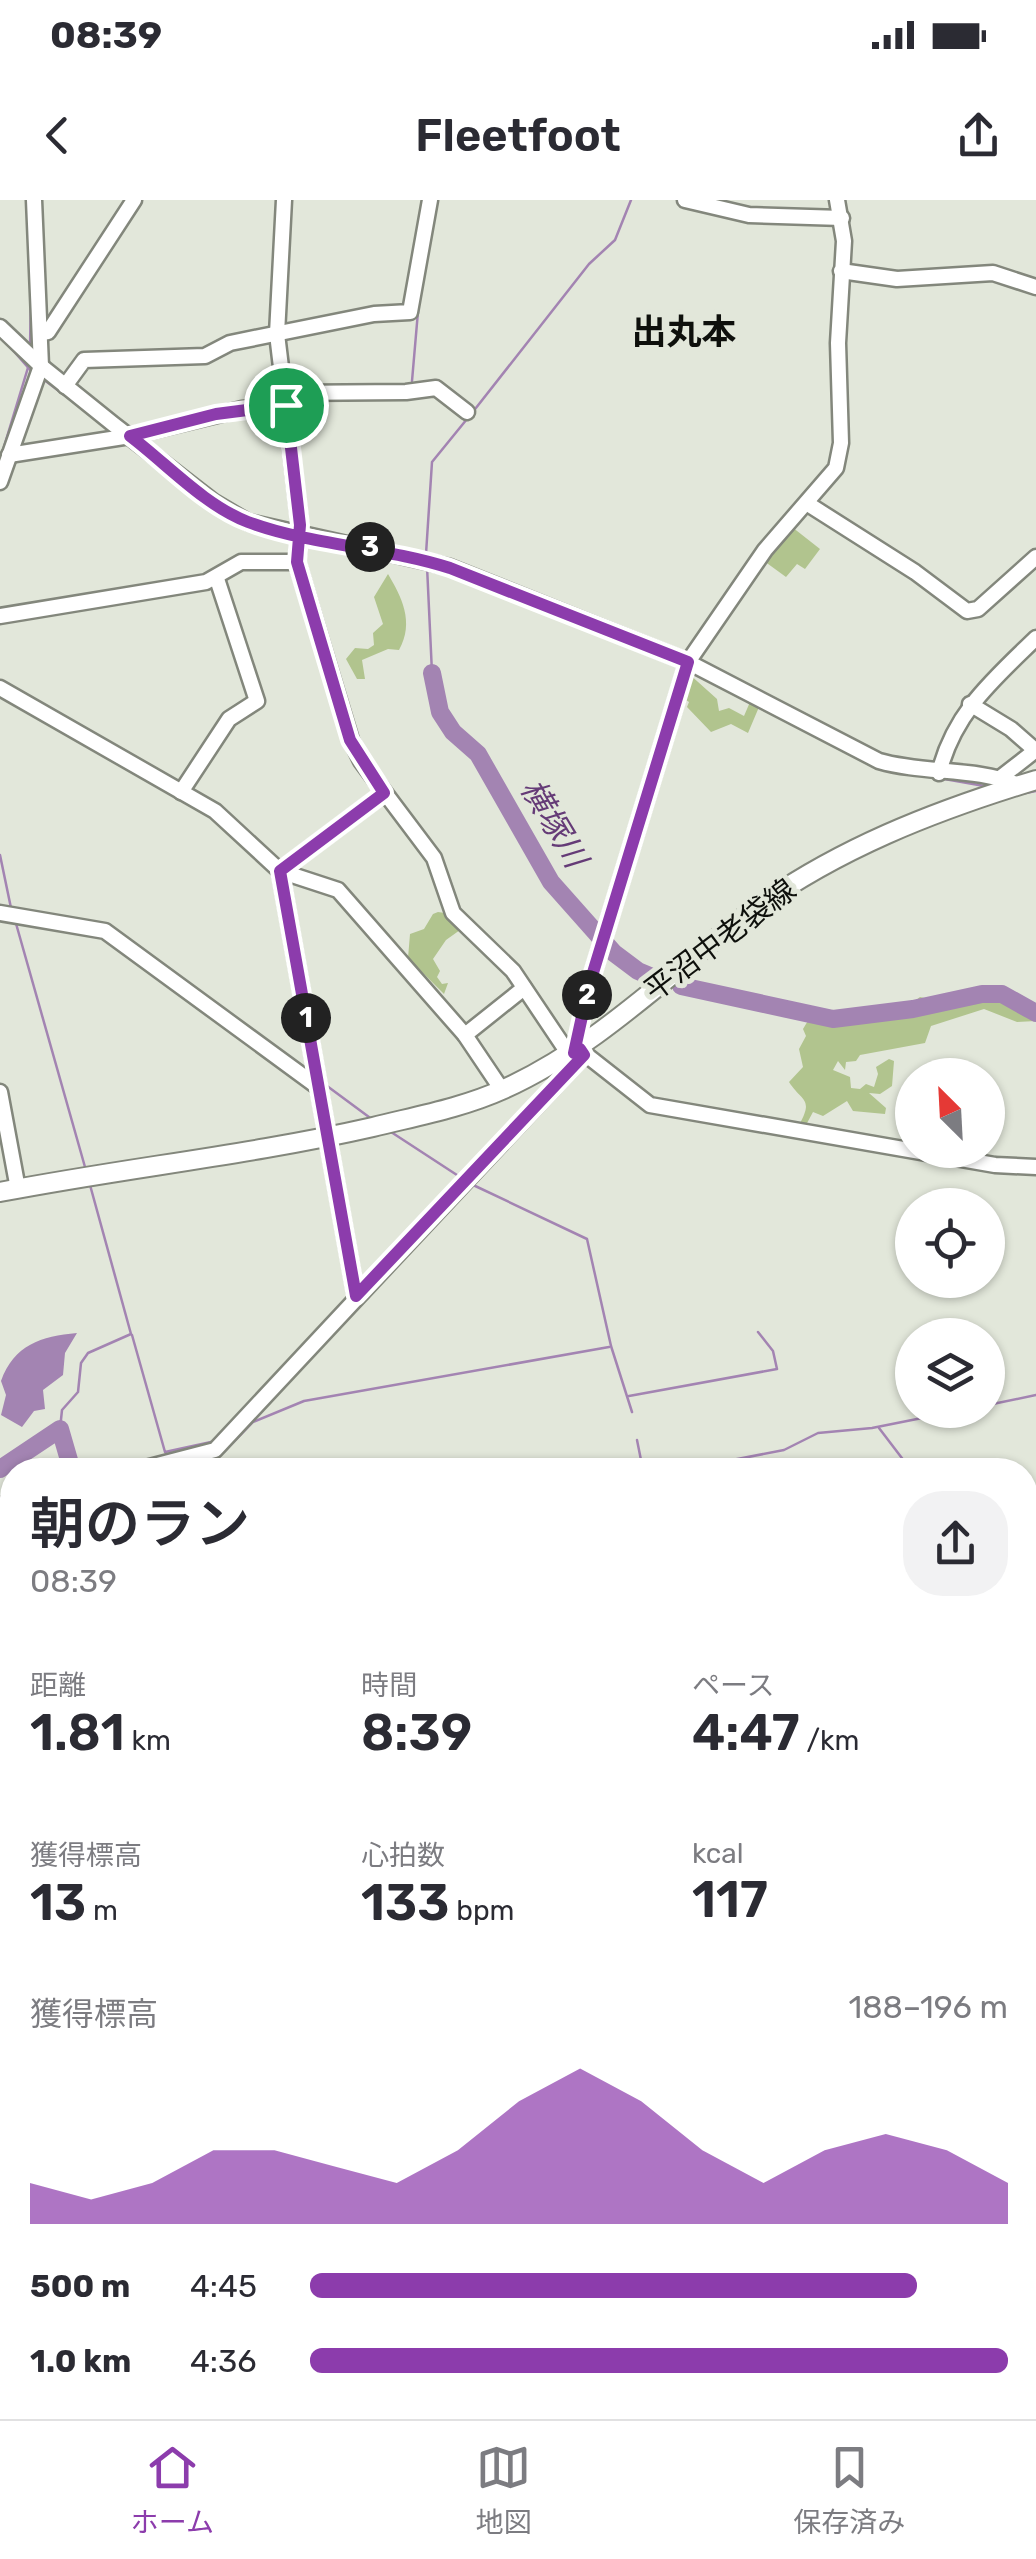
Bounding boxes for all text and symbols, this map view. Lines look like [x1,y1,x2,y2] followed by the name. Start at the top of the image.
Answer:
[50,12,162,58] text: 08:39
[30,108,85,163] icon: back
[951,108,1006,163] icon: share
[415,109,621,162] text: Fleetfoot
[631,311,737,353] district label: 出丸本
[244,363,329,448] pin
[259,378,314,433] icon: arrive
[345,522,395,572] pin: 3
[361,530,379,563] text: 3
[513,772,597,876] water label: 横塚川
[637,871,803,1009] street label: 平沼中老袋線
[562,970,612,1020] pin: 2
[578,978,596,1011] text: 2
[281,993,331,1043] pin: 1
[299,1001,313,1034] text: 1
[895,1058,1005,1168] north arrow
[895,1058,1005,1428] map controls
[895,1188,1005,1298] button: locate
[895,1318,1005,1428] button: layers
[903,1491,1008,1596] button: share
[30,1492,250,1557] text: 朝のラン
[30,1562,117,1600] text: 08:39
[30,1669,86,1702] text: 距離
[361,1669,417,1702] text: 時間
[692,1669,775,1702] text: ペース
[30,1703,125,1763] text: 1.81
[361,1703,472,1763] text: 8:39
[692,1703,800,1763] text: 4:47
[125,1724,171,1757] text: km
[800,1724,859,1757] text: /km
[692,1837,743,1870] text: kcal
[30,1839,142,1872] text: 獲得標高
[361,1839,445,1872] text: 心拍数
[692,1870,768,1930] text: 117
[30,1873,86,1933] text: 13
[361,1873,449,1933] text: 133
[86,1894,118,1927] text: m
[449,1894,514,1927] text: bpm
[848,1988,1008,2026] text: 188–196 m
[30,1995,158,2033] text: 獲得標高
[30,2267,130,2305] text: 500 m
[190,2267,257,2305] text: 4:45
[30,2342,131,2380] text: 1.0 km
[190,2342,257,2380] text: 4:36
[131,2440,214,2540] tab: ホーム
[476,2440,532,2540] tab: 地図
[793,2440,905,2540] tab: 保存済み

